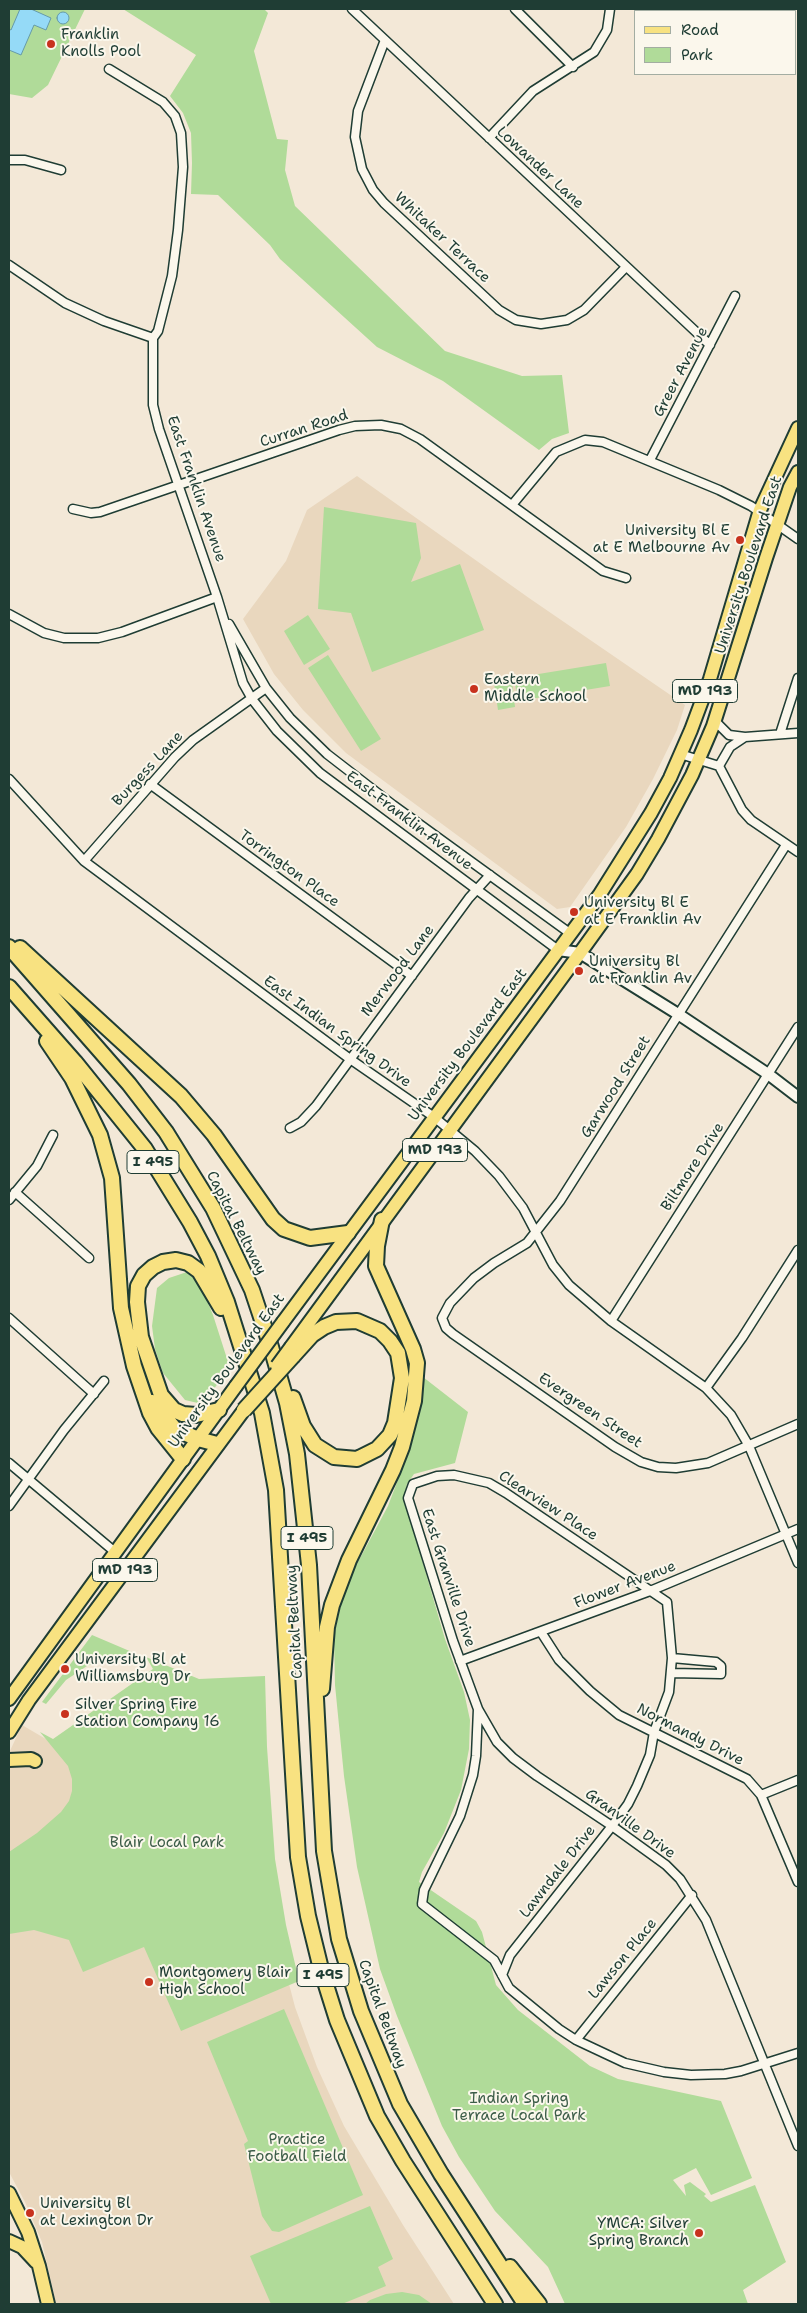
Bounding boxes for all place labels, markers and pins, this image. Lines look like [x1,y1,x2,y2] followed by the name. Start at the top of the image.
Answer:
[61,26,141,61] place label: Franklin Knolls Pool
[45,38,57,50] marker: Franklin Knolls Pool
[593,522,730,557] place label: University Bl E at E Melbourne Av
[734,534,746,546] marker: University Bl E at E Melbourne Av
[484,671,586,706] place label: Eastern Middle School
[468,683,480,695] marker: Eastern Middle School
[584,894,702,929] place label: University Bl E at E Franklin Av
[568,906,580,918] marker: University Bl E at E Franklin Av
[589,953,692,988] place label: University Bl at Franklin Av
[573,965,585,977] marker: University Bl at Franklin Av
[75,1651,191,1686] place label: University Bl at Williamsburg Dr
[59,1663,71,1675] marker: University Bl at Williamsburg Dr
[75,1696,220,1731] place label: Silver Spring Fire Station Company 16
[59,1708,71,1720] marker: Silver Spring Fire Station Company 16
[159,1964,291,1999] place label: Montgomery Blair High School
[143,1976,155,1988] marker: Montgomery Blair High School
[40,2195,154,2230] place label: University Bl at Lexington Dr
[24,2207,36,2219] marker: University Bl at Lexington Dr
[589,2215,689,2250] place label: YMCA: Silver Spring Branch
[693,2227,705,2239] marker: YMCA: Silver Spring Branch

